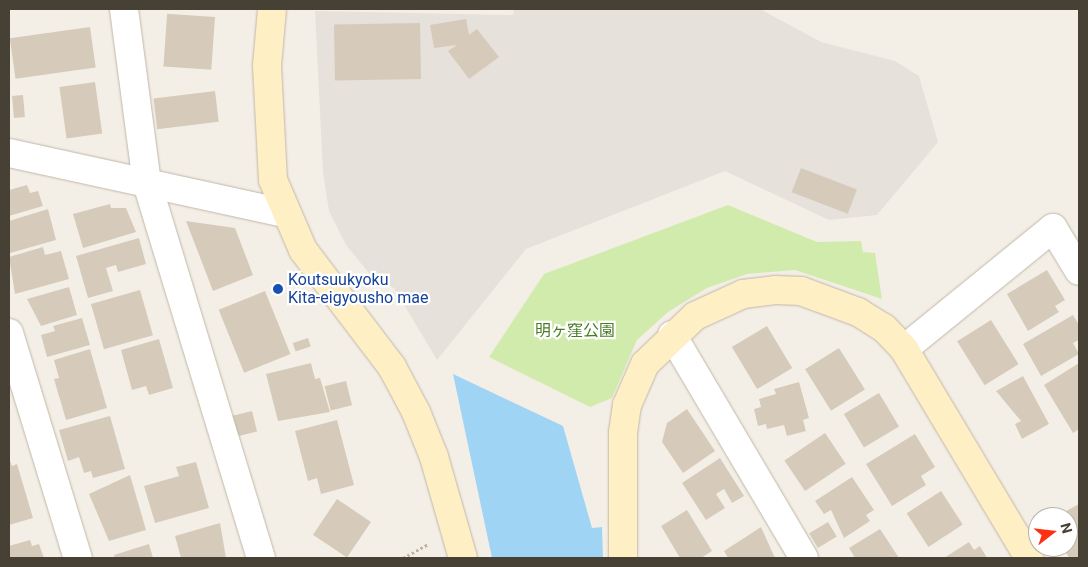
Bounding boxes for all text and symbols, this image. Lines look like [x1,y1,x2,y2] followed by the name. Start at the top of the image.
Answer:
[288,270,428,308] place label: Koutsuukyoku Kita-eigyousho mae
[272,283,284,295] marker: Koutsuukyoku Kita-eigyousho mae
[535,321,615,341] park label: 明ヶ窪公園
[1028,507,1078,557] north arrow
[1057,521,1076,535] text: N

